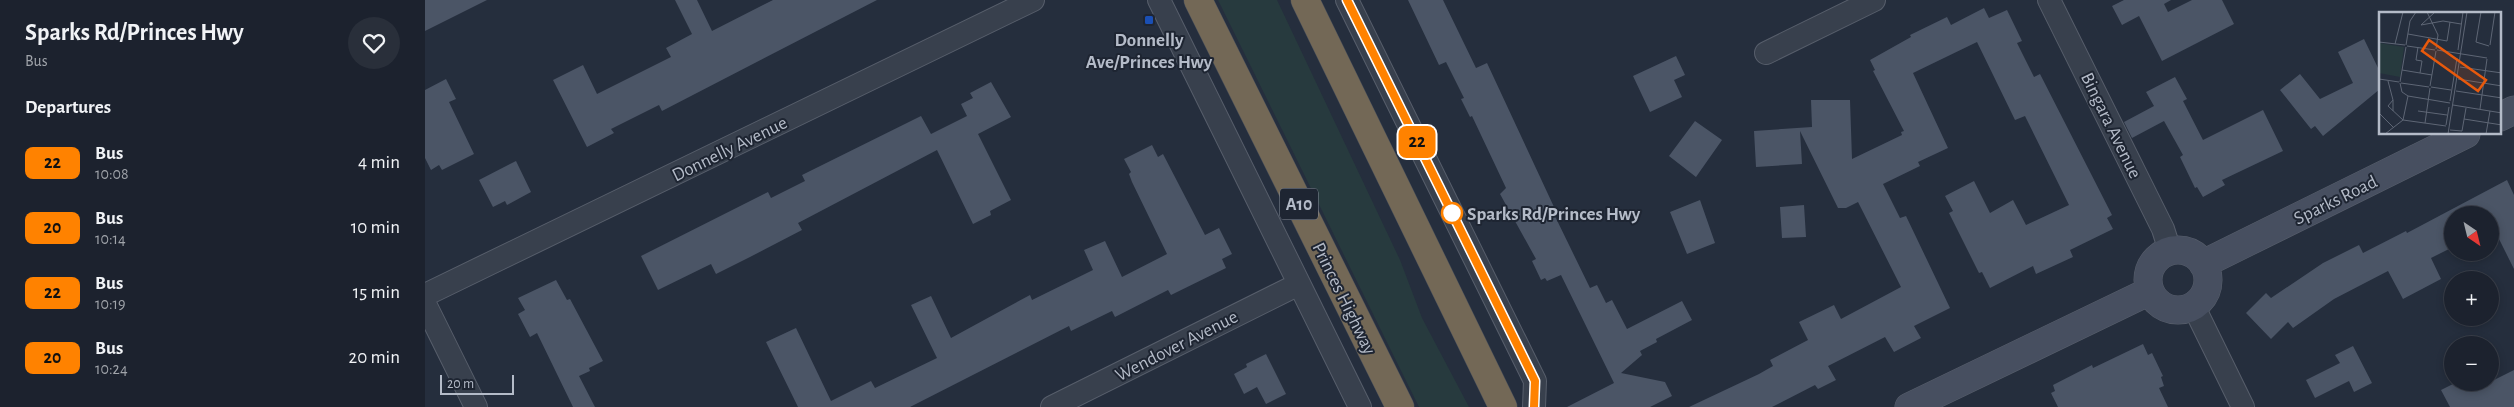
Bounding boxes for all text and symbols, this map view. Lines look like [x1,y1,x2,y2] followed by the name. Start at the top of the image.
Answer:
[2379,12,2501,135] inset map
[1143,14,1155,26] marker: Donnelly Ave/Princes Hwy
[348,17,400,69] button: heart
[25,21,244,45] text: Sparks Rd/Princes Hwy
[1086,31,1213,72] place label: Donnelly Ave/Princes Hwy
[25,53,48,69] text: Bus
[2077,70,2144,182] street label: Bingara Avenue
[25,98,111,117] text: Departures
[669,113,790,185] street label: Donnelly Avenue
[1395,126,1439,158] line badge: 22
[1409,133,1425,151] text: 22
[95,144,123,163] text: Bus
[358,153,400,172] text: 4 min
[44,154,61,172] text: 22
[95,166,129,182] text: 10:08
[2291,172,2380,229] street label: Sparks Road
[1280,188,1318,220] road number: A10
[1441,202,1463,224] marker: Sparks Rd/Princes Hwy
[1467,205,1641,224] place label: Sparks Rd/Princes Hwy
[2444,206,2499,261] north arrow
[2444,206,2499,391] map controls
[95,209,123,228] text: Bus
[351,218,400,237] text: 10 min
[44,219,61,237] text: 20
[95,231,126,247] text: 10:14
[1308,240,1379,358] street label: Princes Highway
[2444,271,2499,326] button: +
[95,274,123,293] text: Bus
[353,283,400,302] text: 15 min
[44,284,61,302] text: 22
[95,296,126,312] text: 10:19
[1112,307,1241,385] street label: Wendover Avenue
[2444,336,2499,391] button: −
[95,339,123,358] text: Bus
[349,348,400,367] text: 20 min
[44,349,61,367] text: 20
[95,361,128,377] text: 10:24
[440,372,514,395] scale bar
[447,377,474,391] text: 20 m

